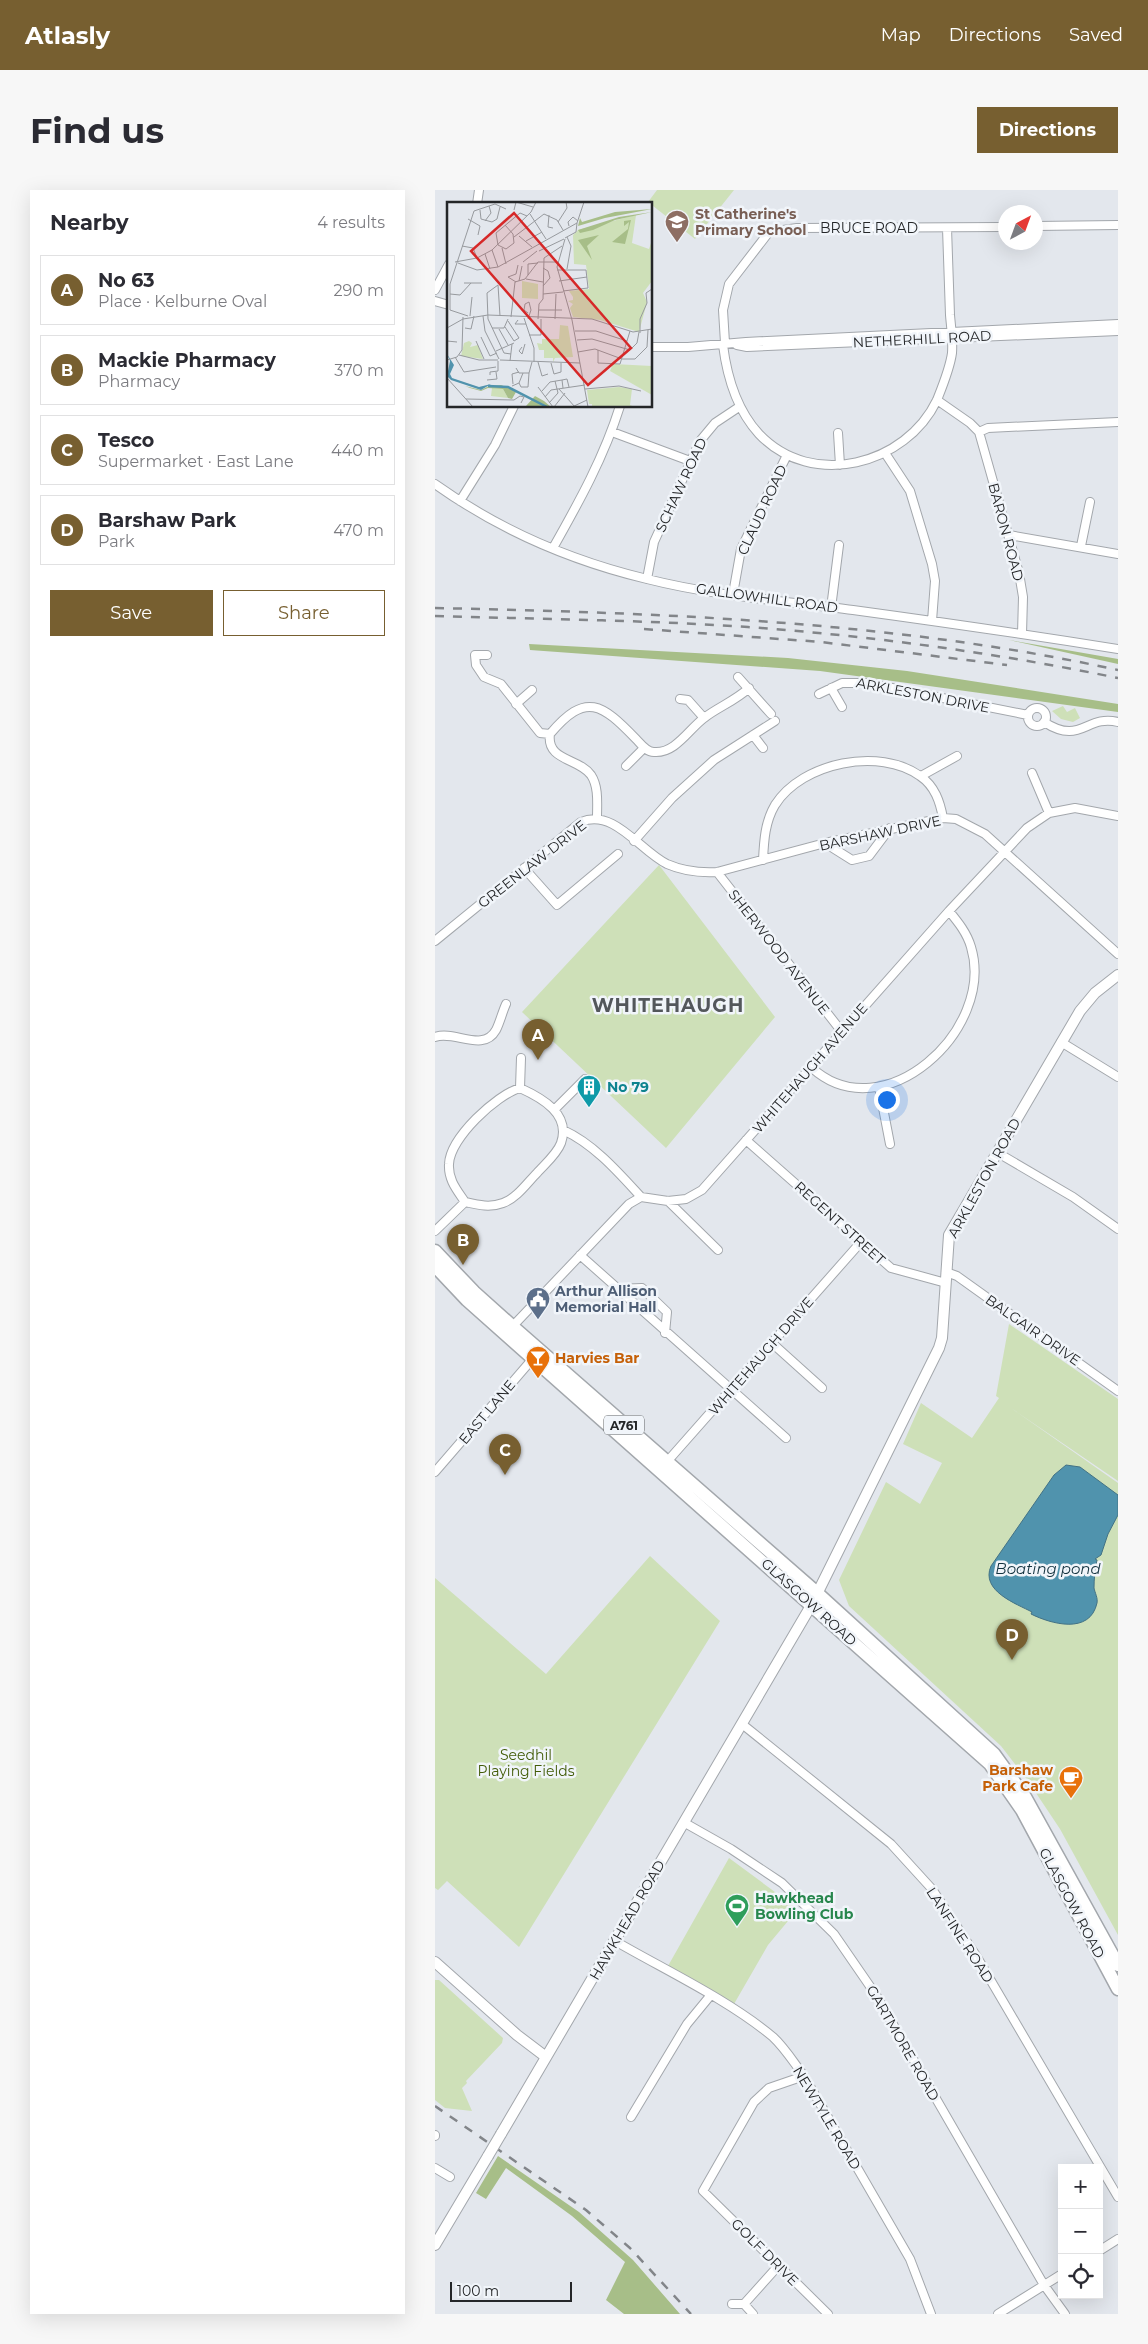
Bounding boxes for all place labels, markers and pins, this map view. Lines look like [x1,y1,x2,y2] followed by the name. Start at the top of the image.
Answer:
[695,205,806,239] place label: St Catherine's Primary School
[664,209,690,243] school or university icon: St Catherine's Primary School
[522,1019,554,1060] pin: A
[576,1074,602,1108] building icon: No 79
[607,1078,649,1096] place label: No 79
[447,1224,479,1265] pin: B
[554,1282,657,1316] place label: Arthur Allison Memorial Hall
[525,1286,551,1320] public building icon: Arthur Allison Memorial Hall
[525,1345,551,1379] bar icon: Harvies Bar
[555,1349,639,1367] place label: Harvies Bar
[489,1434,521,1475] pin: C
[996,1619,1028,1660] pin: D
[982,1761,1054,1795] place label: Barshaw Park Cafe
[1058,1765,1084,1799] cafe icon: Barshaw Park Cafe
[755,1889,854,1923] place label: Hawkhead Bowling Club
[724,1893,750,1927] sports icon: Hawkhead Bowling Club

